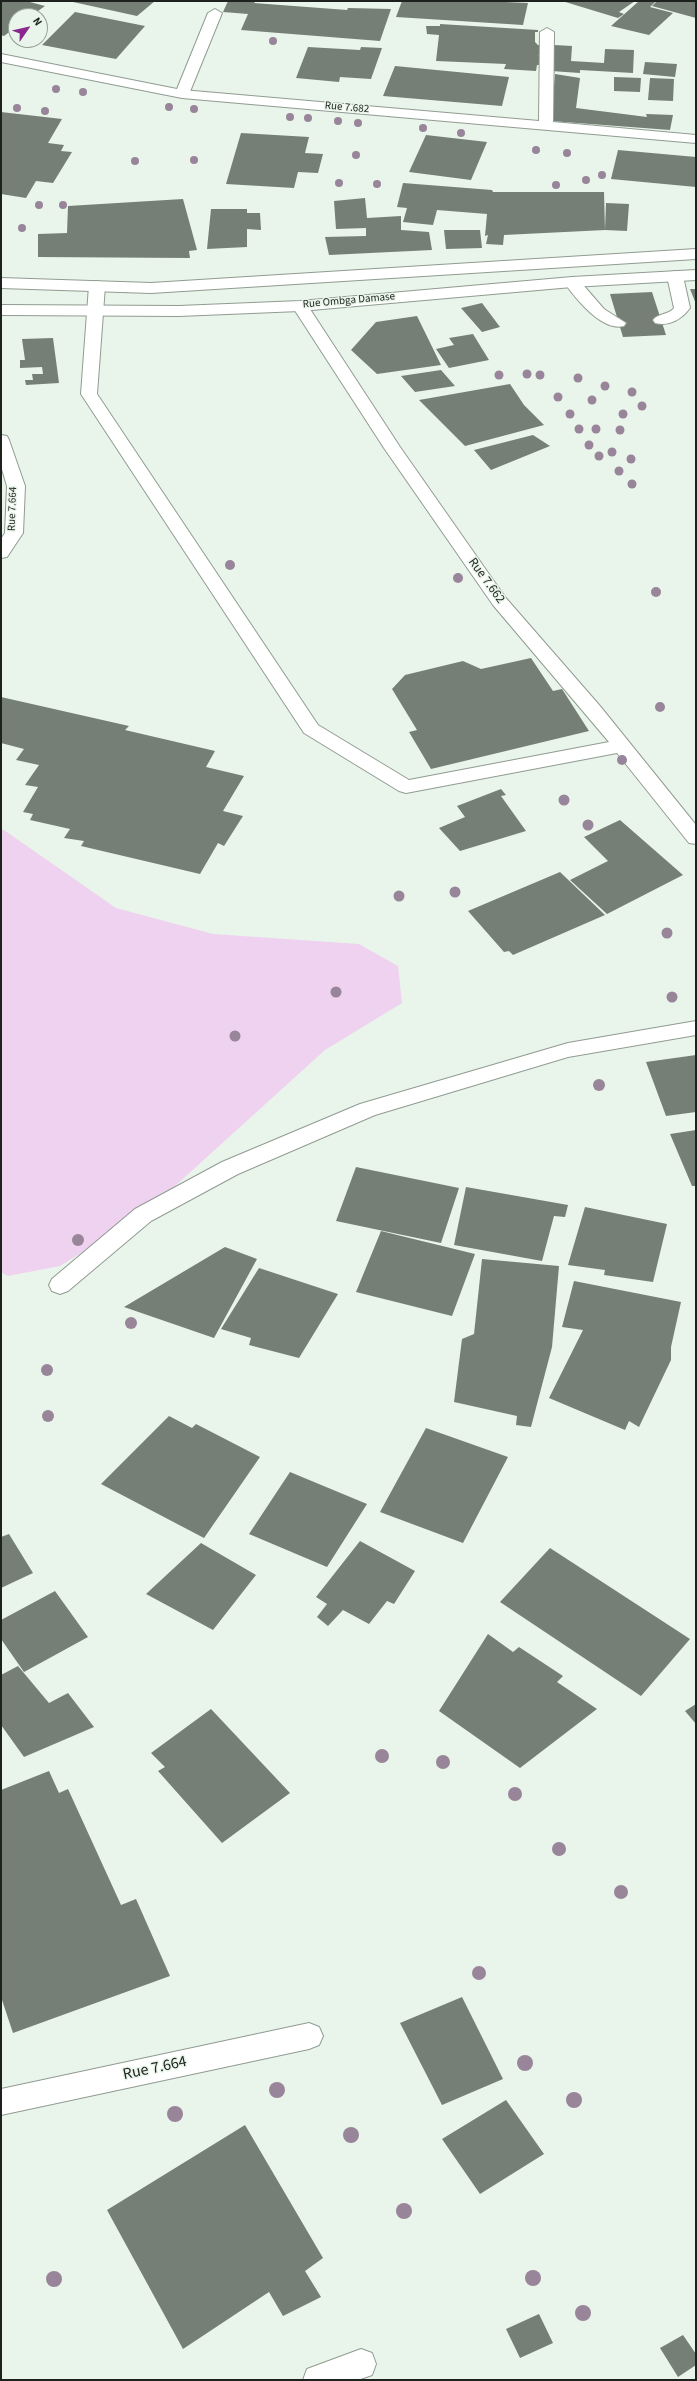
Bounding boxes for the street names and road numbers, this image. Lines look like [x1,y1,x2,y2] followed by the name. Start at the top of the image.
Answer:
[324,99,370,117] street label: Rue 7.682
[302,290,396,312] street label: Rue Ombga Damase
[6,487,20,531] street label: Rue 7.664
[464,555,508,607] street label: Rue 7.662
[121,2053,189,2085] street label: Rue 7.664

